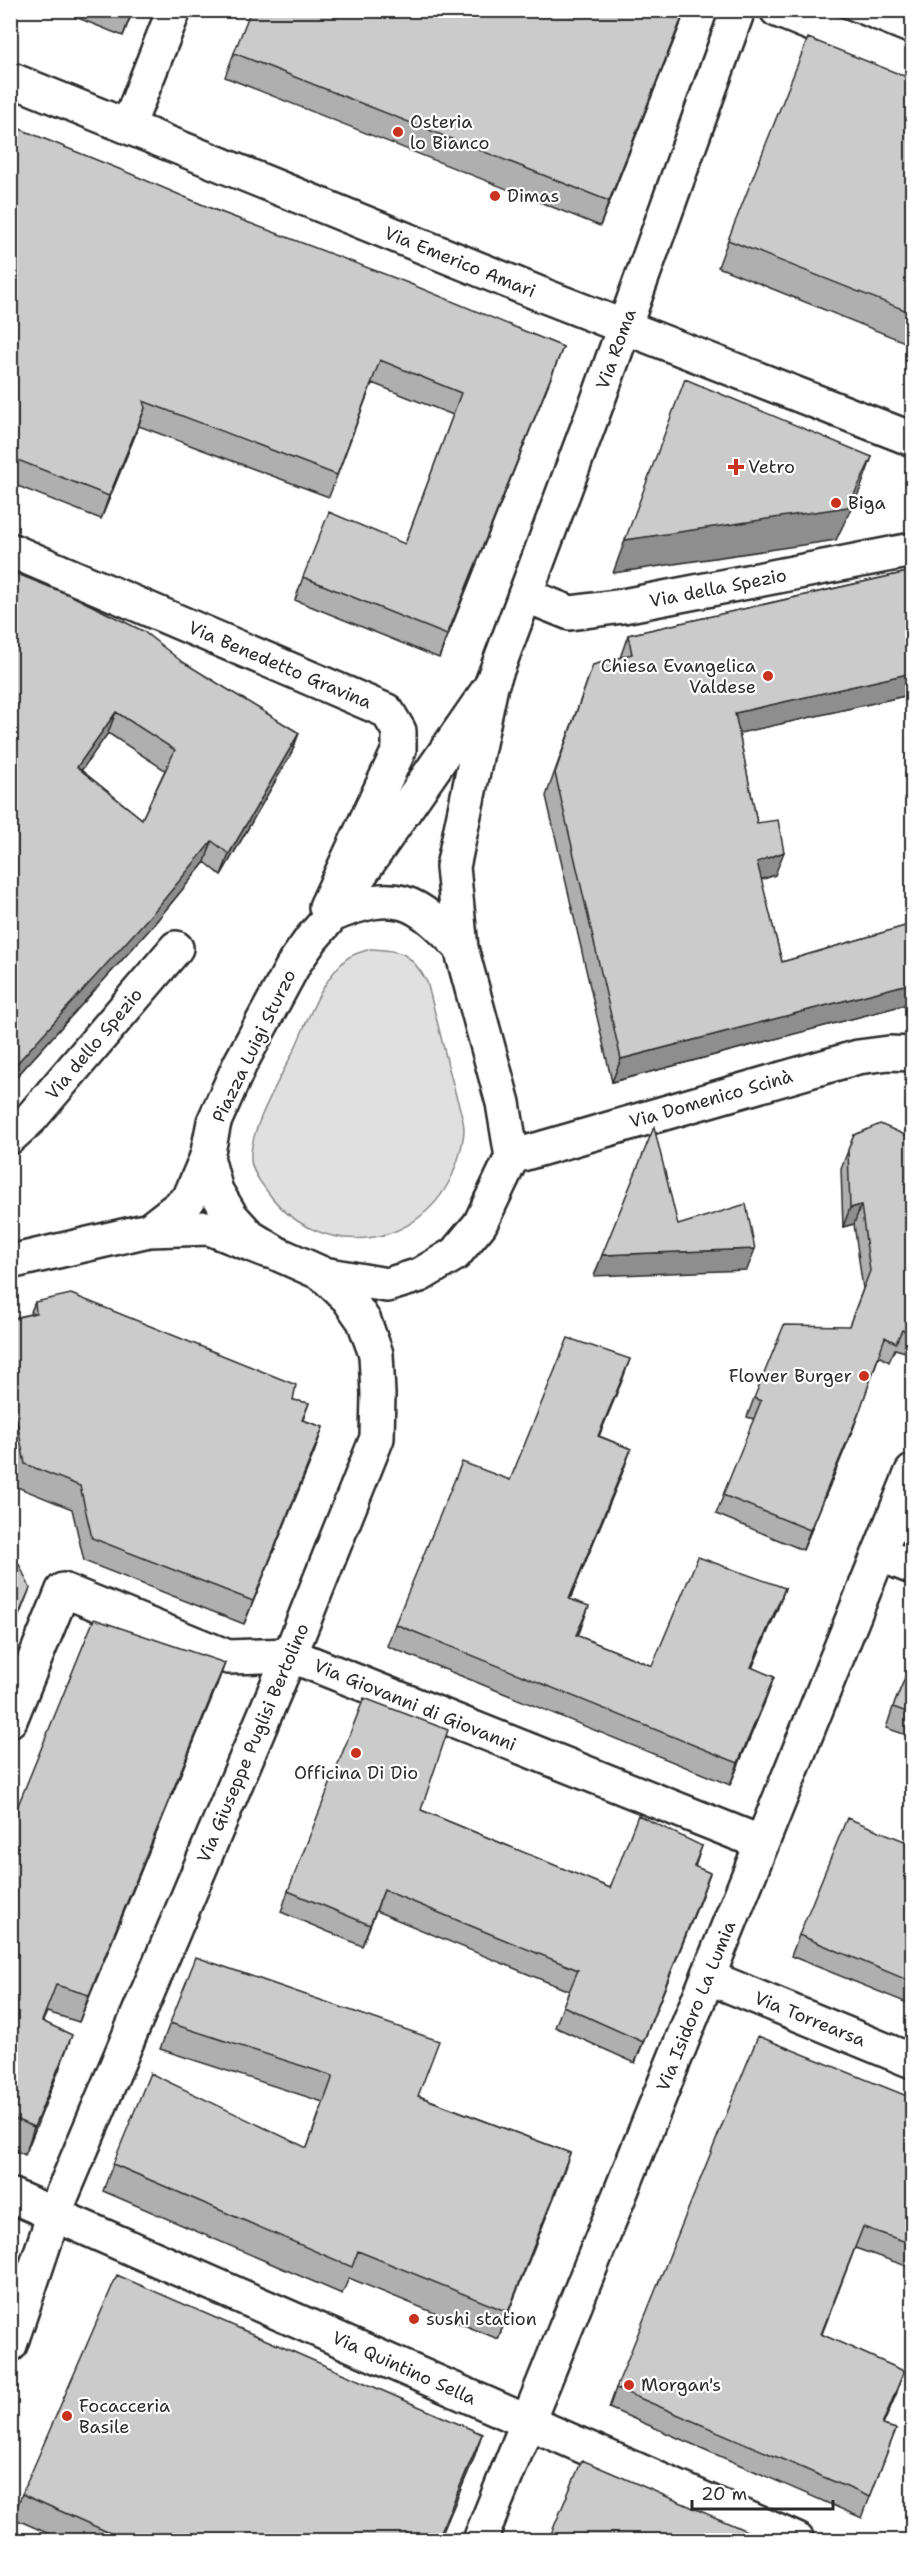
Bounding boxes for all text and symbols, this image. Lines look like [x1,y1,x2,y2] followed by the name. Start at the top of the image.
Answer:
[410,110,489,155] place label: Osteria lo Bianco
[391,125,405,139] marker: Osteria lo Bianco
[507,184,559,208] place label: Dimas
[488,189,502,203] marker: Dimas
[381,221,539,303] street label: Via Emerico Amari
[590,306,642,392] street label: Via Roma
[748,455,795,479] place label: Vetro
[729,460,743,474] marker: Vetro
[848,491,886,515] place label: Biga
[829,496,843,510] marker: Biga
[647,563,789,613] street label: Via della Spezio
[185,616,375,714] street label: Via Benedetto Gravina
[601,654,756,699] place label: Chiesa Evangelica Valdese
[761,669,775,683] marker: Chiesa Evangelica Valdese
[207,966,301,1126] street label: Piazza Luigi Sturzo
[40,983,148,1105] street label: Via dello Spezio
[626,1064,796,1134] street label: Via Domenico Scinà
[729,1364,852,1388] place label: Flower Burger
[857,1369,871,1383] marker: Flower Burger
[192,1620,314,1866] street label: Via Giuseppe Puglisi Bertolino
[310,1653,520,1757] street label: Via Giovanni di Giovanni
[349,1746,363,1760] marker: Officina Di Dio
[294,1761,418,1785] place label: Officina Di Dio
[651,1917,741,2095] street label: Via Isidoro La Lumia
[751,1986,869,2052] street label: Via Torrearsa
[426,2307,537,2331] place label: sushi station
[407,2312,421,2326] marker: sushi station
[328,2325,480,2411] street label: Via Quintino Sella
[641,2373,721,2397] place label: Morgan's
[622,2378,636,2392] marker: Morgan's
[79,2394,170,2439] place label: Focacceria Basile
[60,2409,74,2423] marker: Focacceria Basile
[692,2473,833,2511] scale bar
[701,2482,747,2506] text: 20 m

